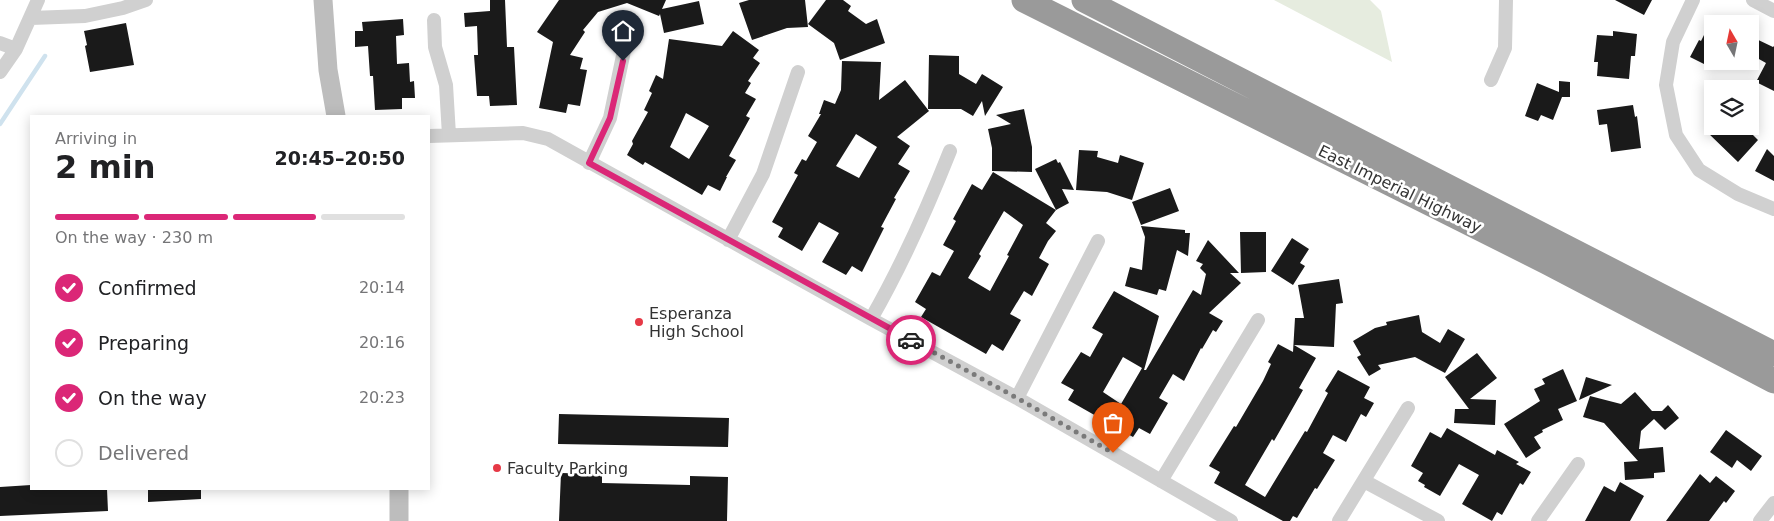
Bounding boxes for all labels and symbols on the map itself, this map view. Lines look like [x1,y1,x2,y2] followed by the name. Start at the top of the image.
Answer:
[602,10,644,61] pin
[1704,15,1759,70] north arrow
[1315,141,1485,237] street label: East Imperial Highway
[649,304,744,341] place label: Esperanza High School
[886,315,936,365] courier
[633,316,645,328] marker: Esperanza High School
[1092,402,1134,453] pin
[507,459,628,478] place label: Faculty Parking
[491,462,503,474] marker: Faculty Parking

